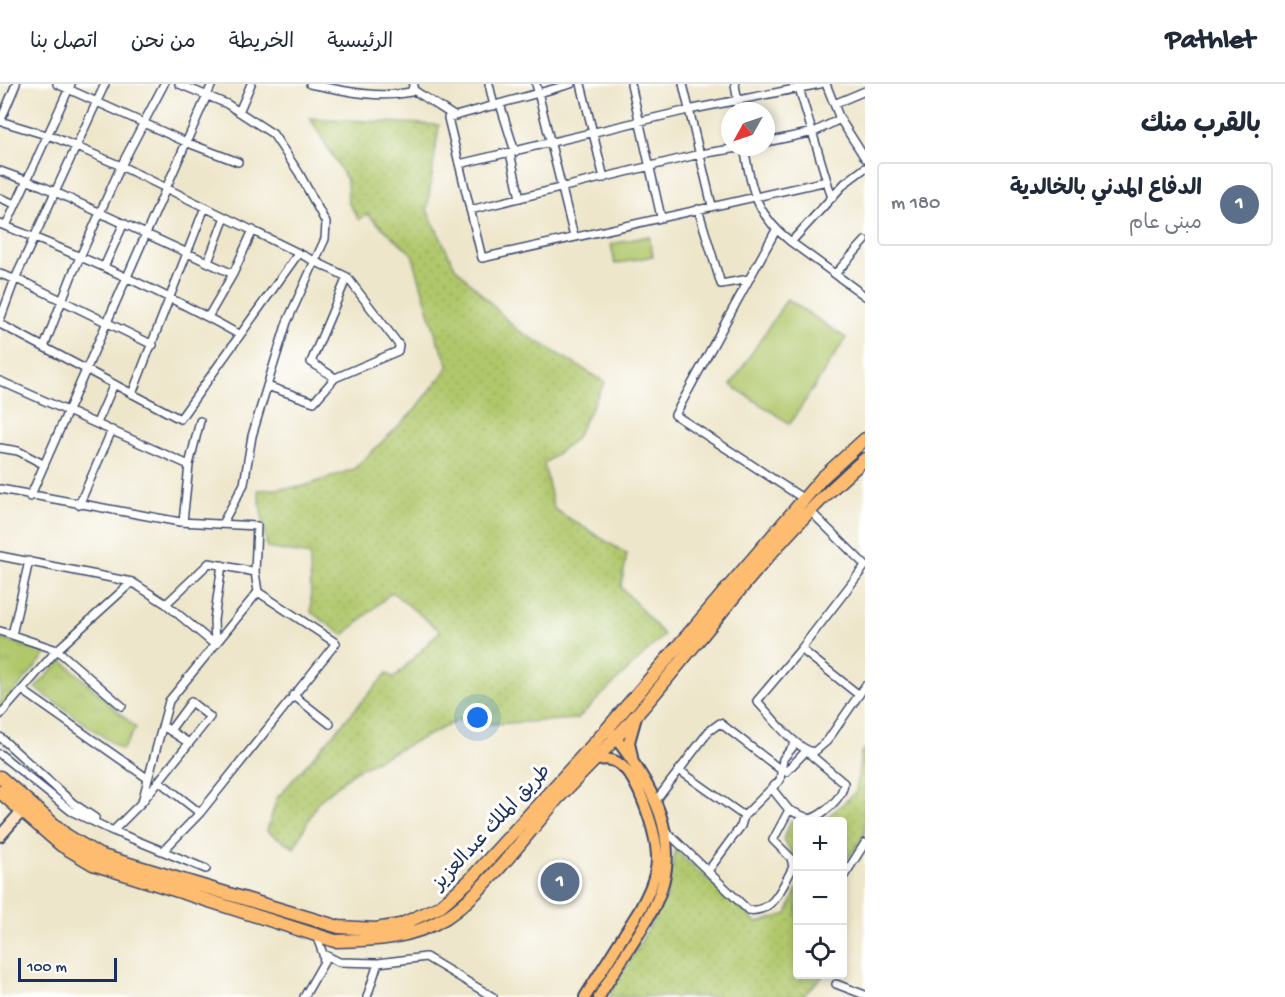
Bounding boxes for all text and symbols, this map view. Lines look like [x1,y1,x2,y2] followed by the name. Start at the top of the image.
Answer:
[1165,25,1255,58] text: Pathlet
[30,31,98,56] text: اتصل بنا
[131,31,196,56] text: من نحن
[229,31,294,56] text: الخريطة
[327,31,393,56] text: الرئيسية
[721,102,775,156] north arrow
[1141,111,1261,142] text: بالقرب منك
[1010,177,1202,203] text: الدفاع المدني بالخالدية
[891,193,940,216] text: 180 m
[1235,193,1244,216] text: 1
[1129,213,1202,236] text: مبنى عام
[463,703,492,732] your location
[426,760,557,897] street label: طريق الملك عبدالعزيز
[793,817,847,979] map controls
[793,817,847,871] button: +
[540,860,580,904] pin: 1
[793,871,847,925] button: −
[793,925,847,979] button: locate
[18,955,117,982] scale bar
[27,959,67,978] text: 100 m

